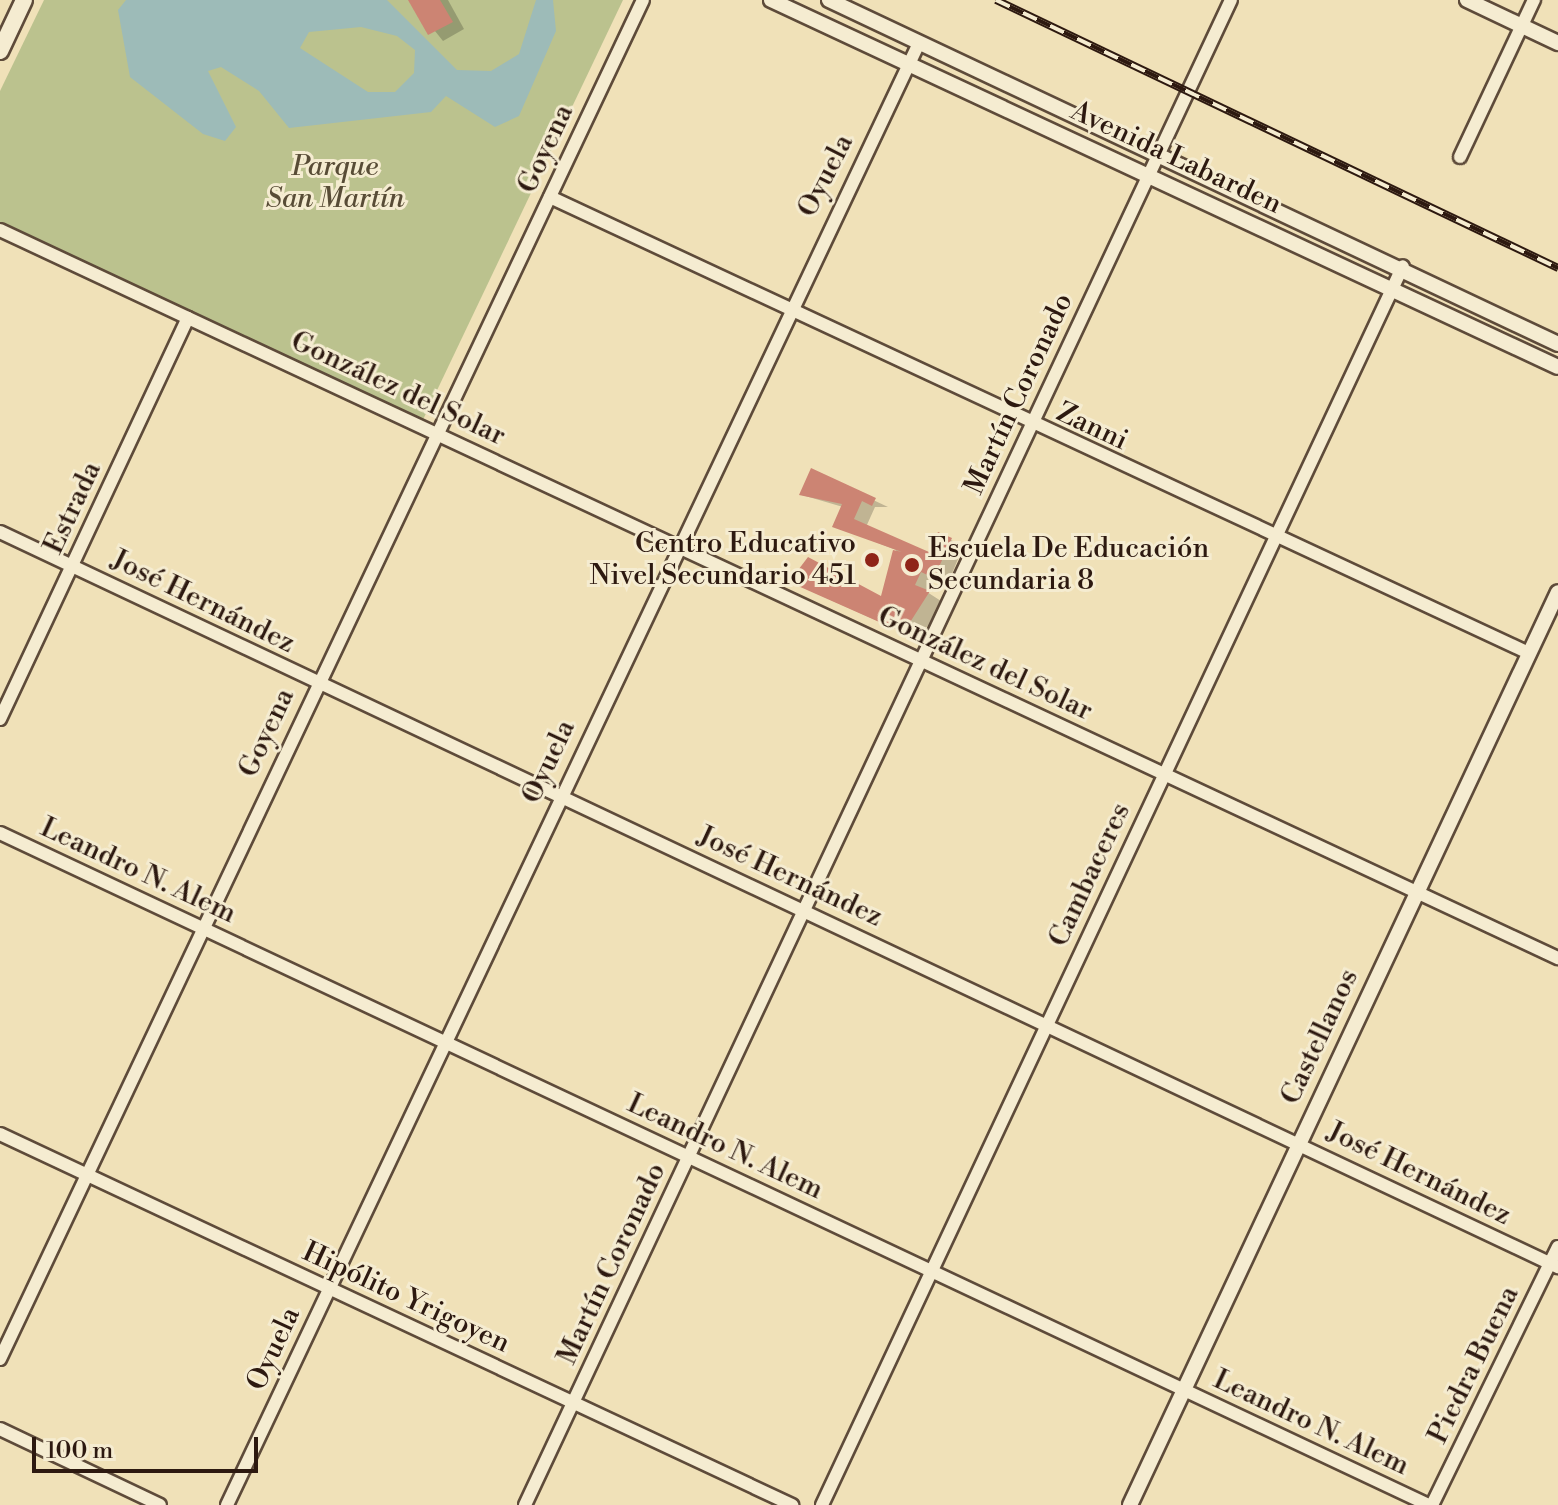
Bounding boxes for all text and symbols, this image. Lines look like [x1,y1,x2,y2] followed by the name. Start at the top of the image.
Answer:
[1065,94,1287,222] street label: Avenida Labarden
[511,99,581,199] street label: Goyena
[791,129,861,223] street label: Oyuela
[266,150,404,216] park label: Parque San Martín
[958,288,1080,500] street label: Martín Coronado
[285,325,511,453] street label: González del Solar
[1051,396,1133,458] street label: Zanni
[37,457,109,559] street label: Estrada
[590,527,856,593] place label: Centro Educativo Nivel Secundario 451
[928,532,1209,598] place label: Escuela De Educación Secundaria 8
[106,543,300,661] street label: José Hernández
[863,551,881,569] marker: Centro Educativo Nivel Secundario 451
[903,556,921,574] marker: Escuela De Educación Secundaria 8
[872,600,1098,728] street label: González del Solar
[232,683,302,783] street label: Goyena
[515,715,583,809] street label: Oyuela
[1042,798,1138,952] street label: Cambaceres
[35,811,241,931] street label: Leandro N. Alem
[692,820,888,934] street label: José Hernández
[1274,964,1366,1110] street label: Castellanos
[622,1087,828,1207] street label: Leandro N. Alem
[1322,1115,1516,1233] street label: José Hernández
[551,1158,673,1370] street label: Martín Coronado
[297,1235,515,1361] street label: Hipólito Yrigoyen
[1421,1281,1527,1449] street label: Piedra Buena
[240,1302,308,1396] street label: Oyuela
[1208,1363,1414,1483] street label: Leandro N. Alem
[36,1421,262,1471] scale bar
[46,1436,113,1466] text: 100 m

